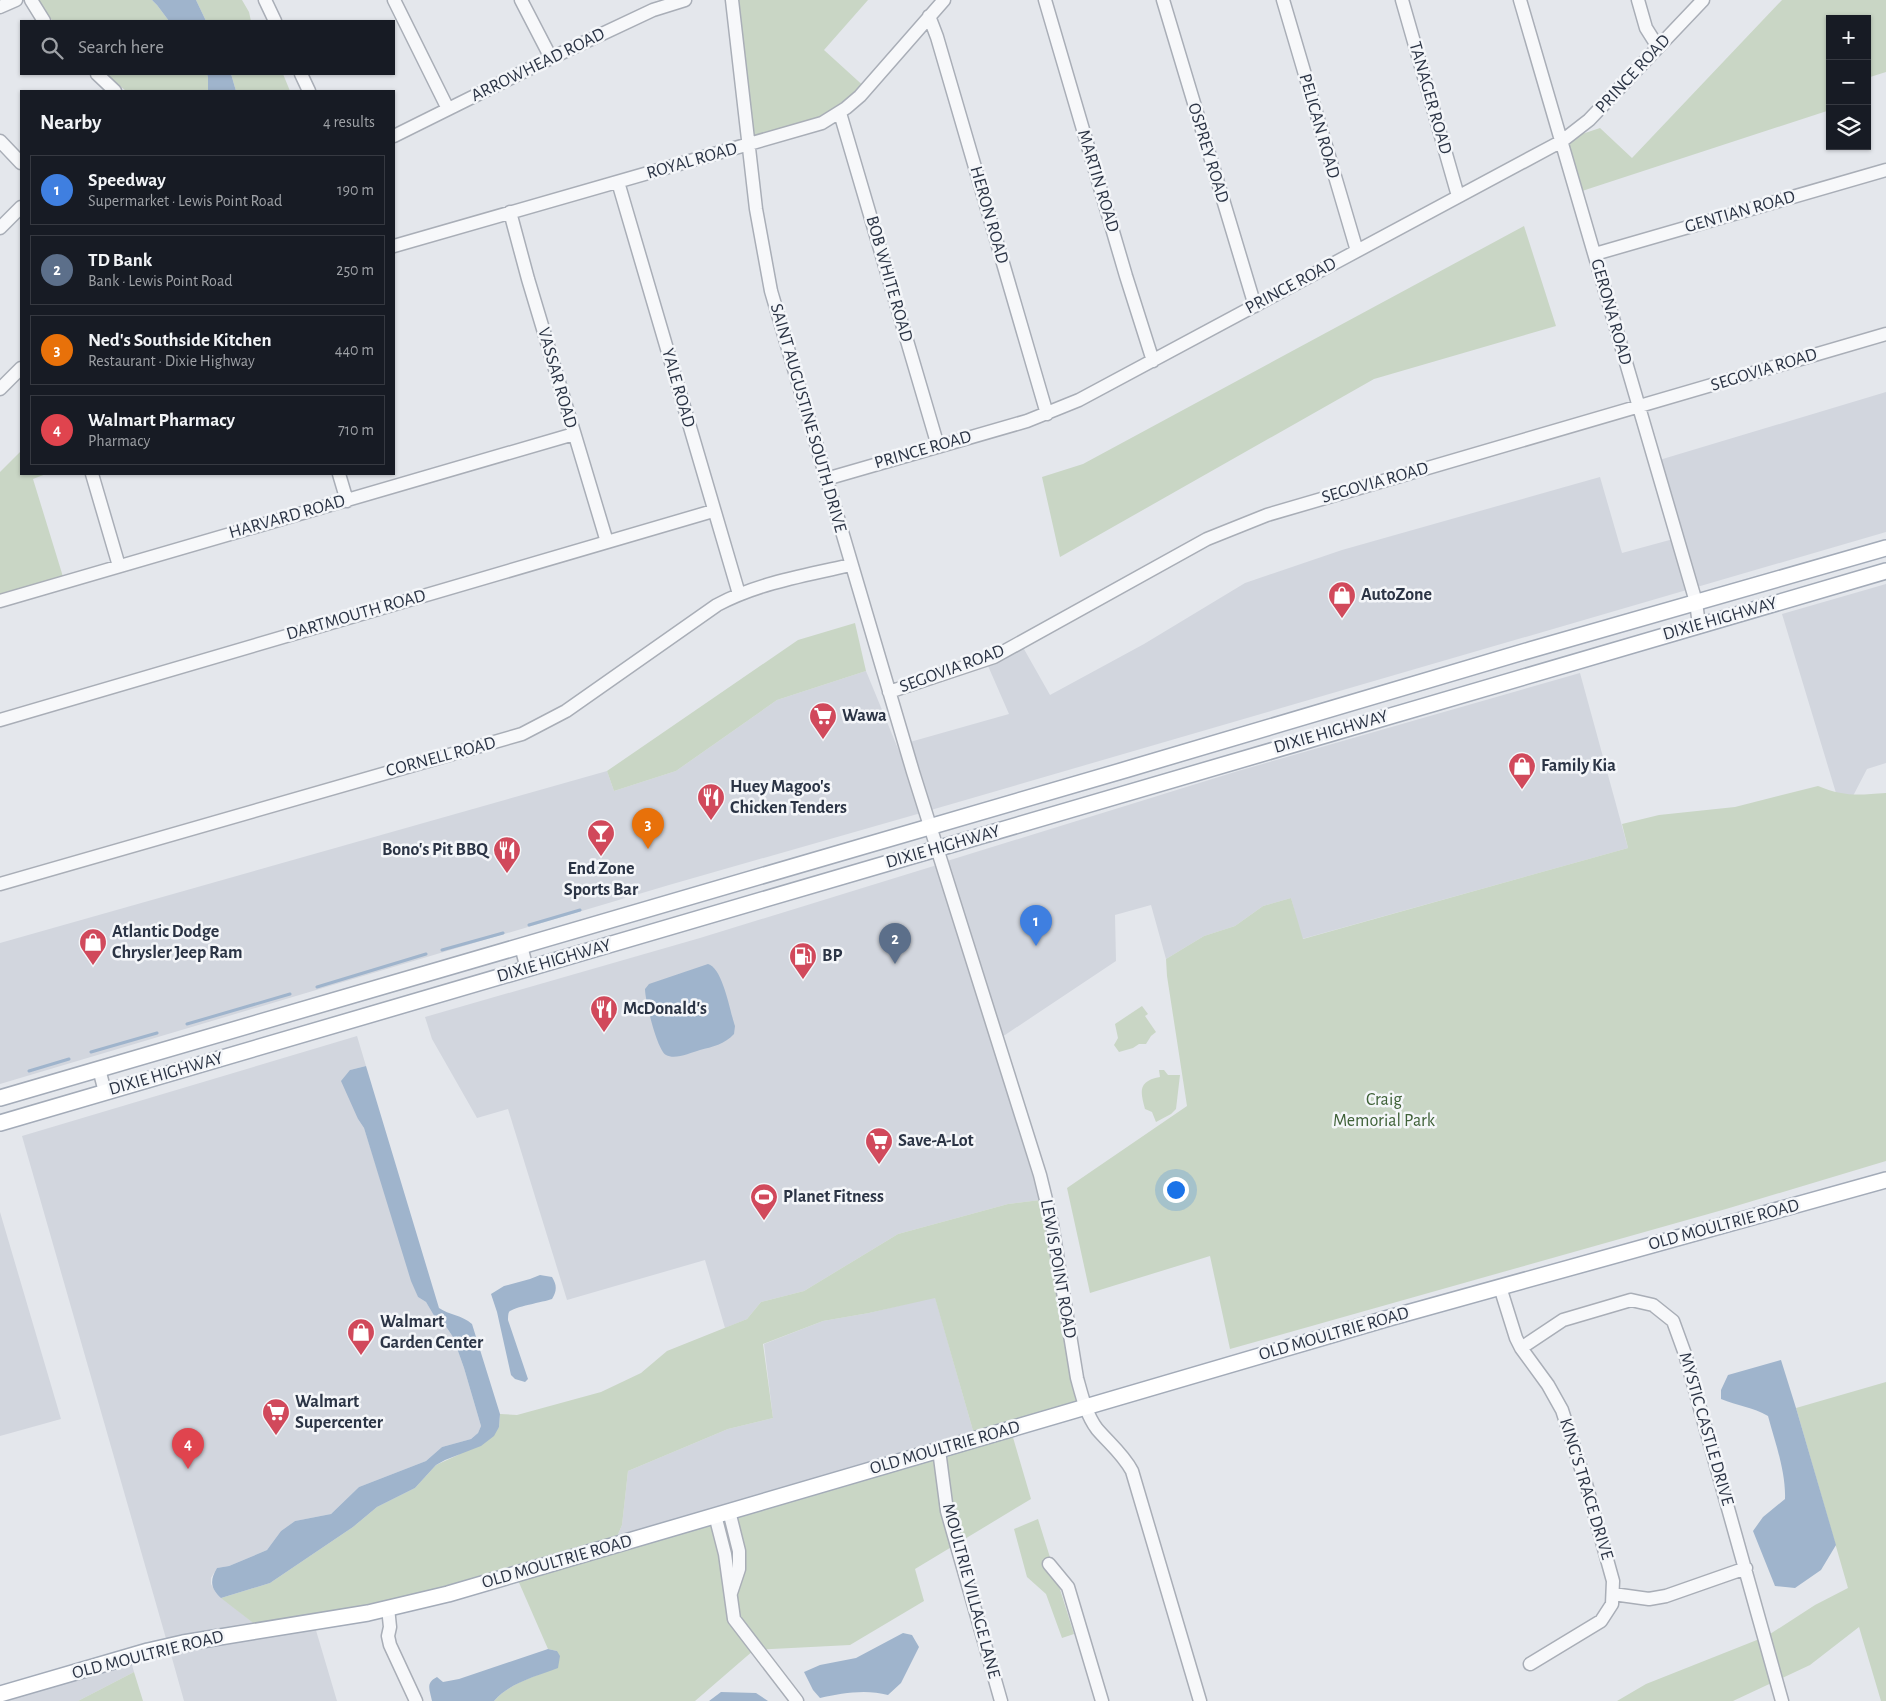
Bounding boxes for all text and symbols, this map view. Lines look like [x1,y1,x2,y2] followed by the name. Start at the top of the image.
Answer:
[1826,15,1871,150] map controls
[1826,15,1871,60] button: +
[20,20,395,75] search box
[468,25,608,105] street label: ARROWHEAD ROAD
[1592,31,1674,117] street label: PRINCE ROAD
[38,34,66,62] icon: search
[78,38,164,57] text: Search here
[1405,40,1455,156] street label: TANAGER ROAD
[1826,60,1871,105] button: −
[1295,72,1343,180] street label: PELICAN ROAD
[1184,101,1232,205] street label: OSPREY ROAD
[1826,105,1871,150] button: layers
[40,112,101,133] text: Nearby
[323,114,375,130] text: 4 results
[1074,128,1122,234] street label: MARTIN ROAD
[645,140,739,182] street label: ROYAL ROAD
[966,164,1012,266] street label: HERON ROAD
[88,171,166,190] text: Speedway
[54,182,60,198] text: 1
[337,182,374,198] text: 190 m
[1683,188,1797,236] street label: GENTIAN ROAD
[88,193,282,209] text: Supermarket · Lewis Point Road
[862,214,916,344] street label: BOB WHITE ROAD
[88,251,152,270] text: TD Bank
[1243,255,1339,317] street label: PRINCE ROAD
[1587,257,1635,367] street label: GERONA ROAD
[53,262,61,278] text: 2
[336,262,374,278] text: 250 m
[88,273,233,289] text: Bank · Lewis Point Road
[767,302,849,535] street label: SAINT AUGUSTINE SOUTH DRIVE
[534,326,580,430] street label: VASSAR ROAD
[88,331,272,350] text: Ned's Southside Kitchen
[54,342,60,358] text: 3
[335,342,374,358] text: 440 m
[1709,345,1819,395] street label: SEGOVIA ROAD
[658,346,698,430] street label: YALE ROAD
[88,353,255,369] text: Restaurant · Dixie Highway
[88,411,235,430] text: Walmart Pharmacy
[53,422,61,438] text: 4
[338,422,374,438] text: 710 m
[872,428,974,472] street label: PRINCE ROAD
[88,433,150,449] text: Pharmacy
[1320,459,1430,507] street label: SEGOVIA ROAD
[227,492,347,542] street label: HARVARD ROAD
[1327,580,1357,619] shop icon: AutoZone
[1361,586,1432,604] place label: AutoZone
[284,587,428,643] street label: DARTMOUTH ROAD
[1661,594,1780,644] street label: DIXIE HIGHWAY
[897,642,1007,696] street label: SEGOVIA ROAD
[808,701,838,740] supermarket icon: Wawa
[842,707,887,725] place label: Wawa
[1272,707,1391,757] street label: DIXIE HIGHWAY
[384,734,498,780] street label: CORNELL ROAD
[1507,751,1537,790] shop icon: Family Kia
[1541,757,1616,775] place label: Family Kia
[730,778,847,817] place label: Huey Magoo's Chicken Tenders
[696,782,726,821] restaurant icon: Huey Magoo's Chicken Tenders
[632,808,664,849] pin: 3
[586,818,616,857] bar icon: End Zone Sports Bar
[884,822,1003,872] street label: DIXIE HIGHWAY
[492,835,522,874] restaurant icon: Bono's Pit BBQ
[382,841,490,859] place label: Bono's Pit BBQ
[564,860,639,899] place label: End Zone Sports Bar
[1020,905,1052,946] pin: 1
[112,923,243,962] place label: Atlantic Dodge Chrysler Jeep Ram
[879,923,911,964] pin: 2
[78,927,108,966] shop icon: Atlantic Dodge Chrysler Jeep Ram
[495,936,614,986] street label: DIXIE HIGHWAY
[788,941,818,980] fuel station icon: BP
[822,947,842,965] place label: BP
[589,994,619,1033] restaurant icon: McDonald's
[623,1000,707,1018] place label: McDonald's
[107,1049,226,1099] street label: DIXIE HIGHWAY
[1333,1091,1436,1130] park label: Craig Memorial Park
[864,1126,894,1165] supermarket icon: Save-A-Lot
[898,1132,974,1150] place label: Save-A-Lot
[1163,1177,1189,1203] your location
[749,1182,779,1221] sports icon: Planet Fitness
[783,1188,884,1206] place label: Planet Fitness
[1647,1196,1801,1254] street label: OLD MOULTRIE ROAD
[1037,1198,1079,1340] street label: LEWIS POINT ROAD
[1257,1304,1411,1364] street label: OLD MOULTRIE ROAD
[380,1313,484,1352] place label: Walmart Garden Center
[346,1317,376,1356] shop icon: Walmart Garden Center
[1676,1350,1737,1508] street label: MYSTIC CASTLE DRIVE
[295,1393,384,1432] place label: Walmart Supercenter
[261,1397,291,1436] supermarket icon: Walmart Supercenter
[1556,1416,1616,1562] street label: KING'S TRACE DRIVE
[868,1418,1022,1478] street label: OLD MOULTRIE ROAD
[172,1428,204,1469] pin: 4
[939,1502,1003,1681] street label: MOULTRIE VILLAGE LANE
[480,1532,634,1592] street label: OLD MOULTRIE ROAD
[70,1627,226,1683] street label: OLD MOULTRIE ROAD

